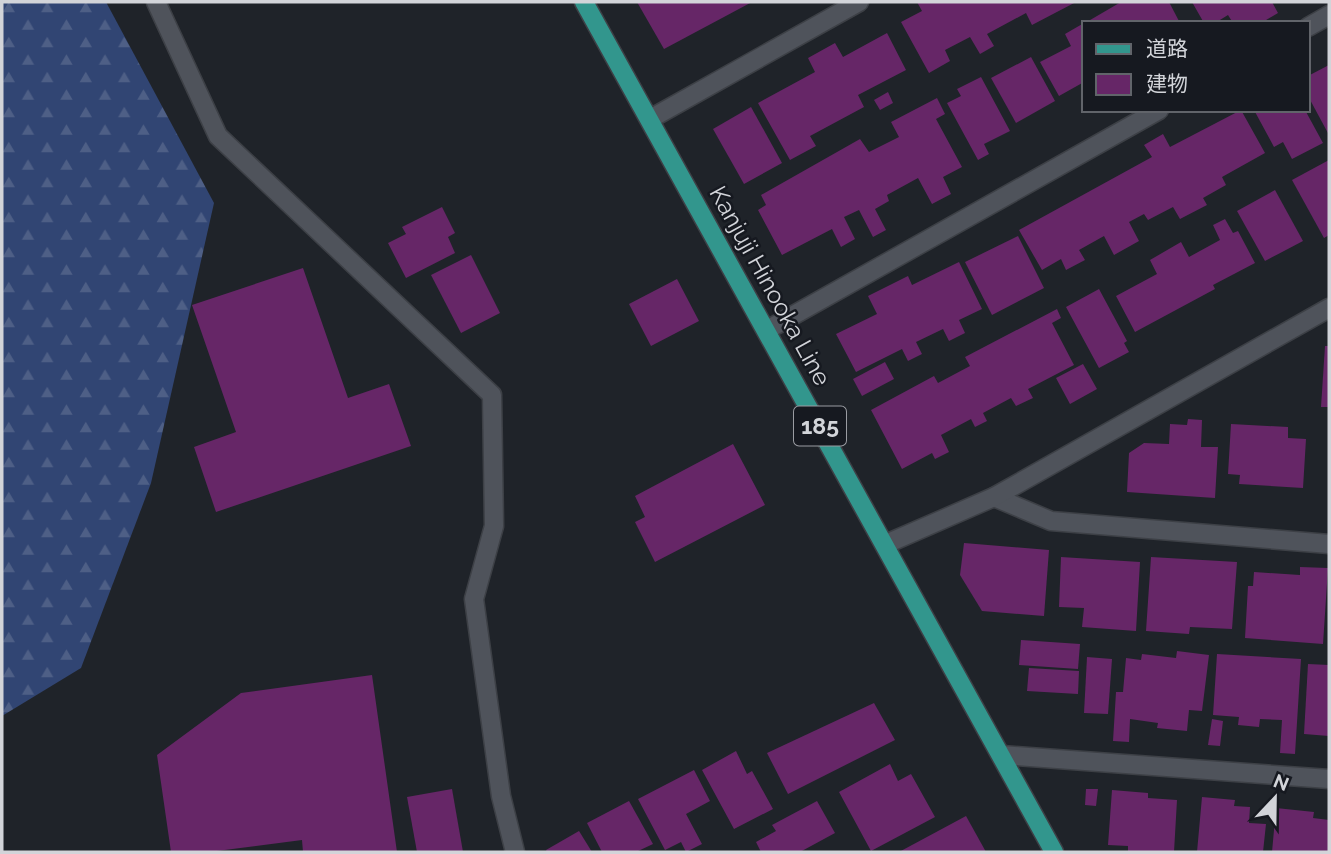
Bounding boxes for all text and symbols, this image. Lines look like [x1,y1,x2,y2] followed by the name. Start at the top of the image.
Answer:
[1082,21,1310,112] legend
[1146,36,1188,61] text: 道路
[1146,71,1188,96] text: 建物
[704,181,837,391] street label: Kanjuji Hinooka Line
[794,406,846,446] road number: 185
[1240,763,1310,833] north arrow
[1271,769,1292,795] text: N

